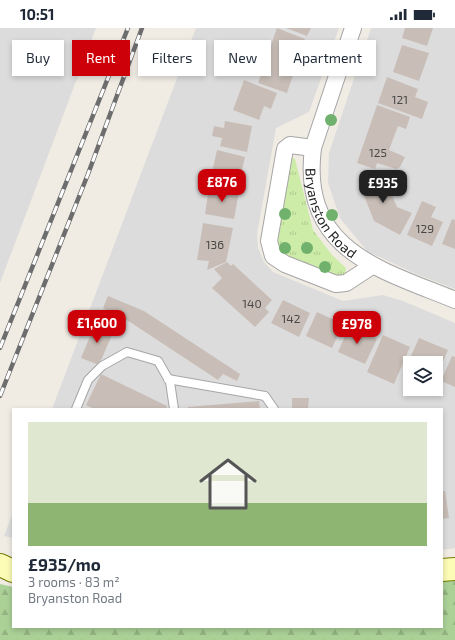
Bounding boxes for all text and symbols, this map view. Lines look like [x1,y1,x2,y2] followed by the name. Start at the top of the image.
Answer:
[20,5,55,23] text: 10:51
[12,40,64,76] chip: Buy
[72,40,130,76] chip: Rent
[138,40,206,76] chip: Filters
[214,40,271,76] chip: New
[279,40,376,76] chip: Apartment
[392,92,408,106] house number: 121
[369,145,387,159] house number: 125
[303,168,361,261] street label: Bryanston Road
[198,169,246,203] pin: £876
[359,170,407,204] pin: £935
[207,174,237,190] text: £876
[368,175,398,191] text: £935
[416,221,434,235] house number: 129
[206,237,224,251] house number: 136
[242,296,262,310] house number: 140
[64,310,130,344] pin: £1,600
[282,311,301,325] house number: 142
[333,311,381,345] pin: £978
[77,315,117,331] text: £1,600
[342,316,372,332] text: £978
[403,356,443,396] map controls
[403,356,443,396] button: layers
[192,448,264,520] icon: home
[28,554,101,574] text: £935/mo
[28,574,120,590] text: 3 rooms · 83 m²
[28,590,122,606] text: Bryanston Road

